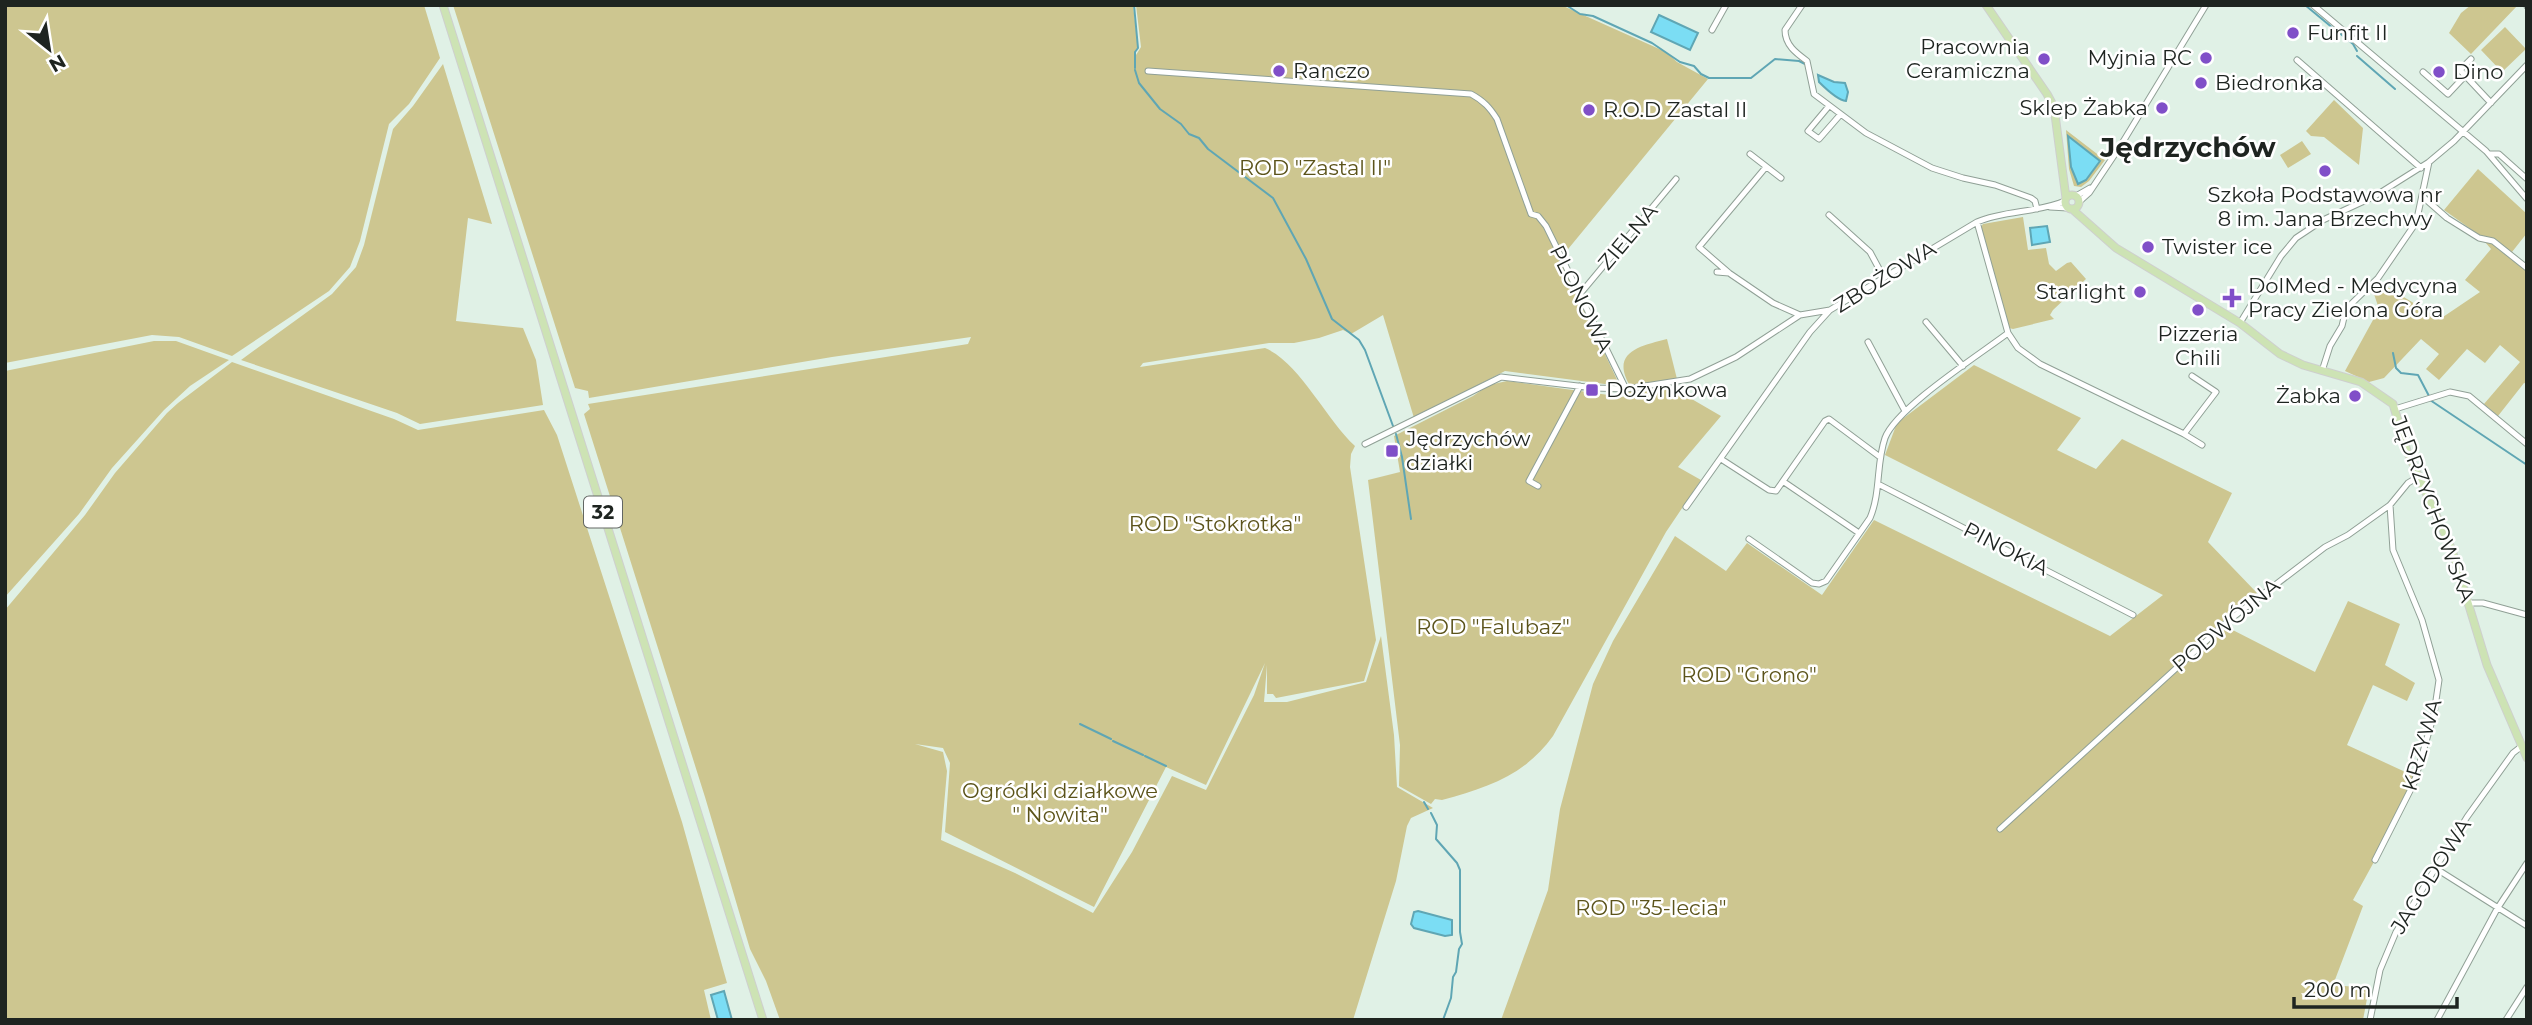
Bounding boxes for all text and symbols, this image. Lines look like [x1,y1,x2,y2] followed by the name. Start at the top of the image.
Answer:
[14,14,84,84] north arrow
[2307,20,2388,45] place label: Funfit II
[2285,25,2301,41] marker: Funfit II
[1906,34,2030,83] place label: Pracownia Ceramiczna
[2087,45,2192,70] place label: Myjnia RC
[45,49,70,77] text: N
[2198,50,2214,66] marker: Myjnia RC
[2036,51,2052,67] marker: Pracownia Ceramiczna
[1293,58,1370,83] place label: Ranczo
[2453,59,2503,84] place label: Dino
[1271,63,1287,79] marker: Ranczo
[2431,64,2447,80] marker: Dino
[2215,70,2324,95] place label: Biedronka
[2193,75,2209,91] marker: Biedronka
[2019,95,2148,120] place label: Sklep Żabka
[1603,97,1747,122] place label: R.O.D Zastal II
[2154,100,2170,116] marker: Sklep Żabka
[1581,102,1597,118] marker: R.O.D Zastal II
[2099,130,2277,164] district label: Jędrzychów
[1239,155,1391,180] park label: ROD "Zastal II"
[2317,163,2333,179] marker: Szkoła Podstawowa nr 8 im. Jana Brzechwy
[2208,182,2442,231] place label: Szkoła Podstawowa nr 8 im. Jana Brzechwy
[1593,198,1663,275] street label: ZIELNA
[2162,234,2272,259] place label: Twister ice
[1829,235,1941,318] street label: ZBOŻOWA
[2140,239,2156,255] marker: Twister ice
[1545,241,1619,357] street label: PLONOWA
[2248,273,2458,322] place label: DolMed - Medycyna Pracy Zielona Góra
[2036,279,2126,304] place label: Starlight
[2132,284,2148,300] marker: Starlight
[2222,288,2242,308] marker: DolMed - Medycyna Pracy Zielona Góra
[2190,302,2206,318] marker: Pizzeria Chili
[2158,321,2238,370] place label: Pizzeria Chili
[1606,377,1728,402] place label: Dożynkowa
[1584,382,1600,398] marker: Dożynkowa
[2276,383,2341,408] place label: Żabka
[2347,388,2363,404] marker: Żabka
[2386,411,2481,607] street label: JĘDRZYCHOWSKA
[1405,426,1531,475] place label: Jędrzychów działki
[1384,443,1400,459] marker: Jędrzychów działki
[584,496,622,527] road number: 32
[1129,511,1301,536] park label: ROD "Stokrotka"
[1959,516,2054,581] street label: PINOKIA
[2167,572,2285,677] street label: PODWÓJNA
[1416,614,1570,639] park label: ROD "Falubaz"
[1681,662,1817,687] park label: ROD "Grono"
[2396,695,2447,794] street label: KRZYWA
[962,778,1158,827] park label: Ogródki działkowe " Nowita"
[2385,813,2476,939] street label: JAGODOWA
[1575,895,1727,920] park label: ROD "35-lecia"
[2294,965,2457,1009] scale bar
[2304,977,2371,1002] text: 200 m

